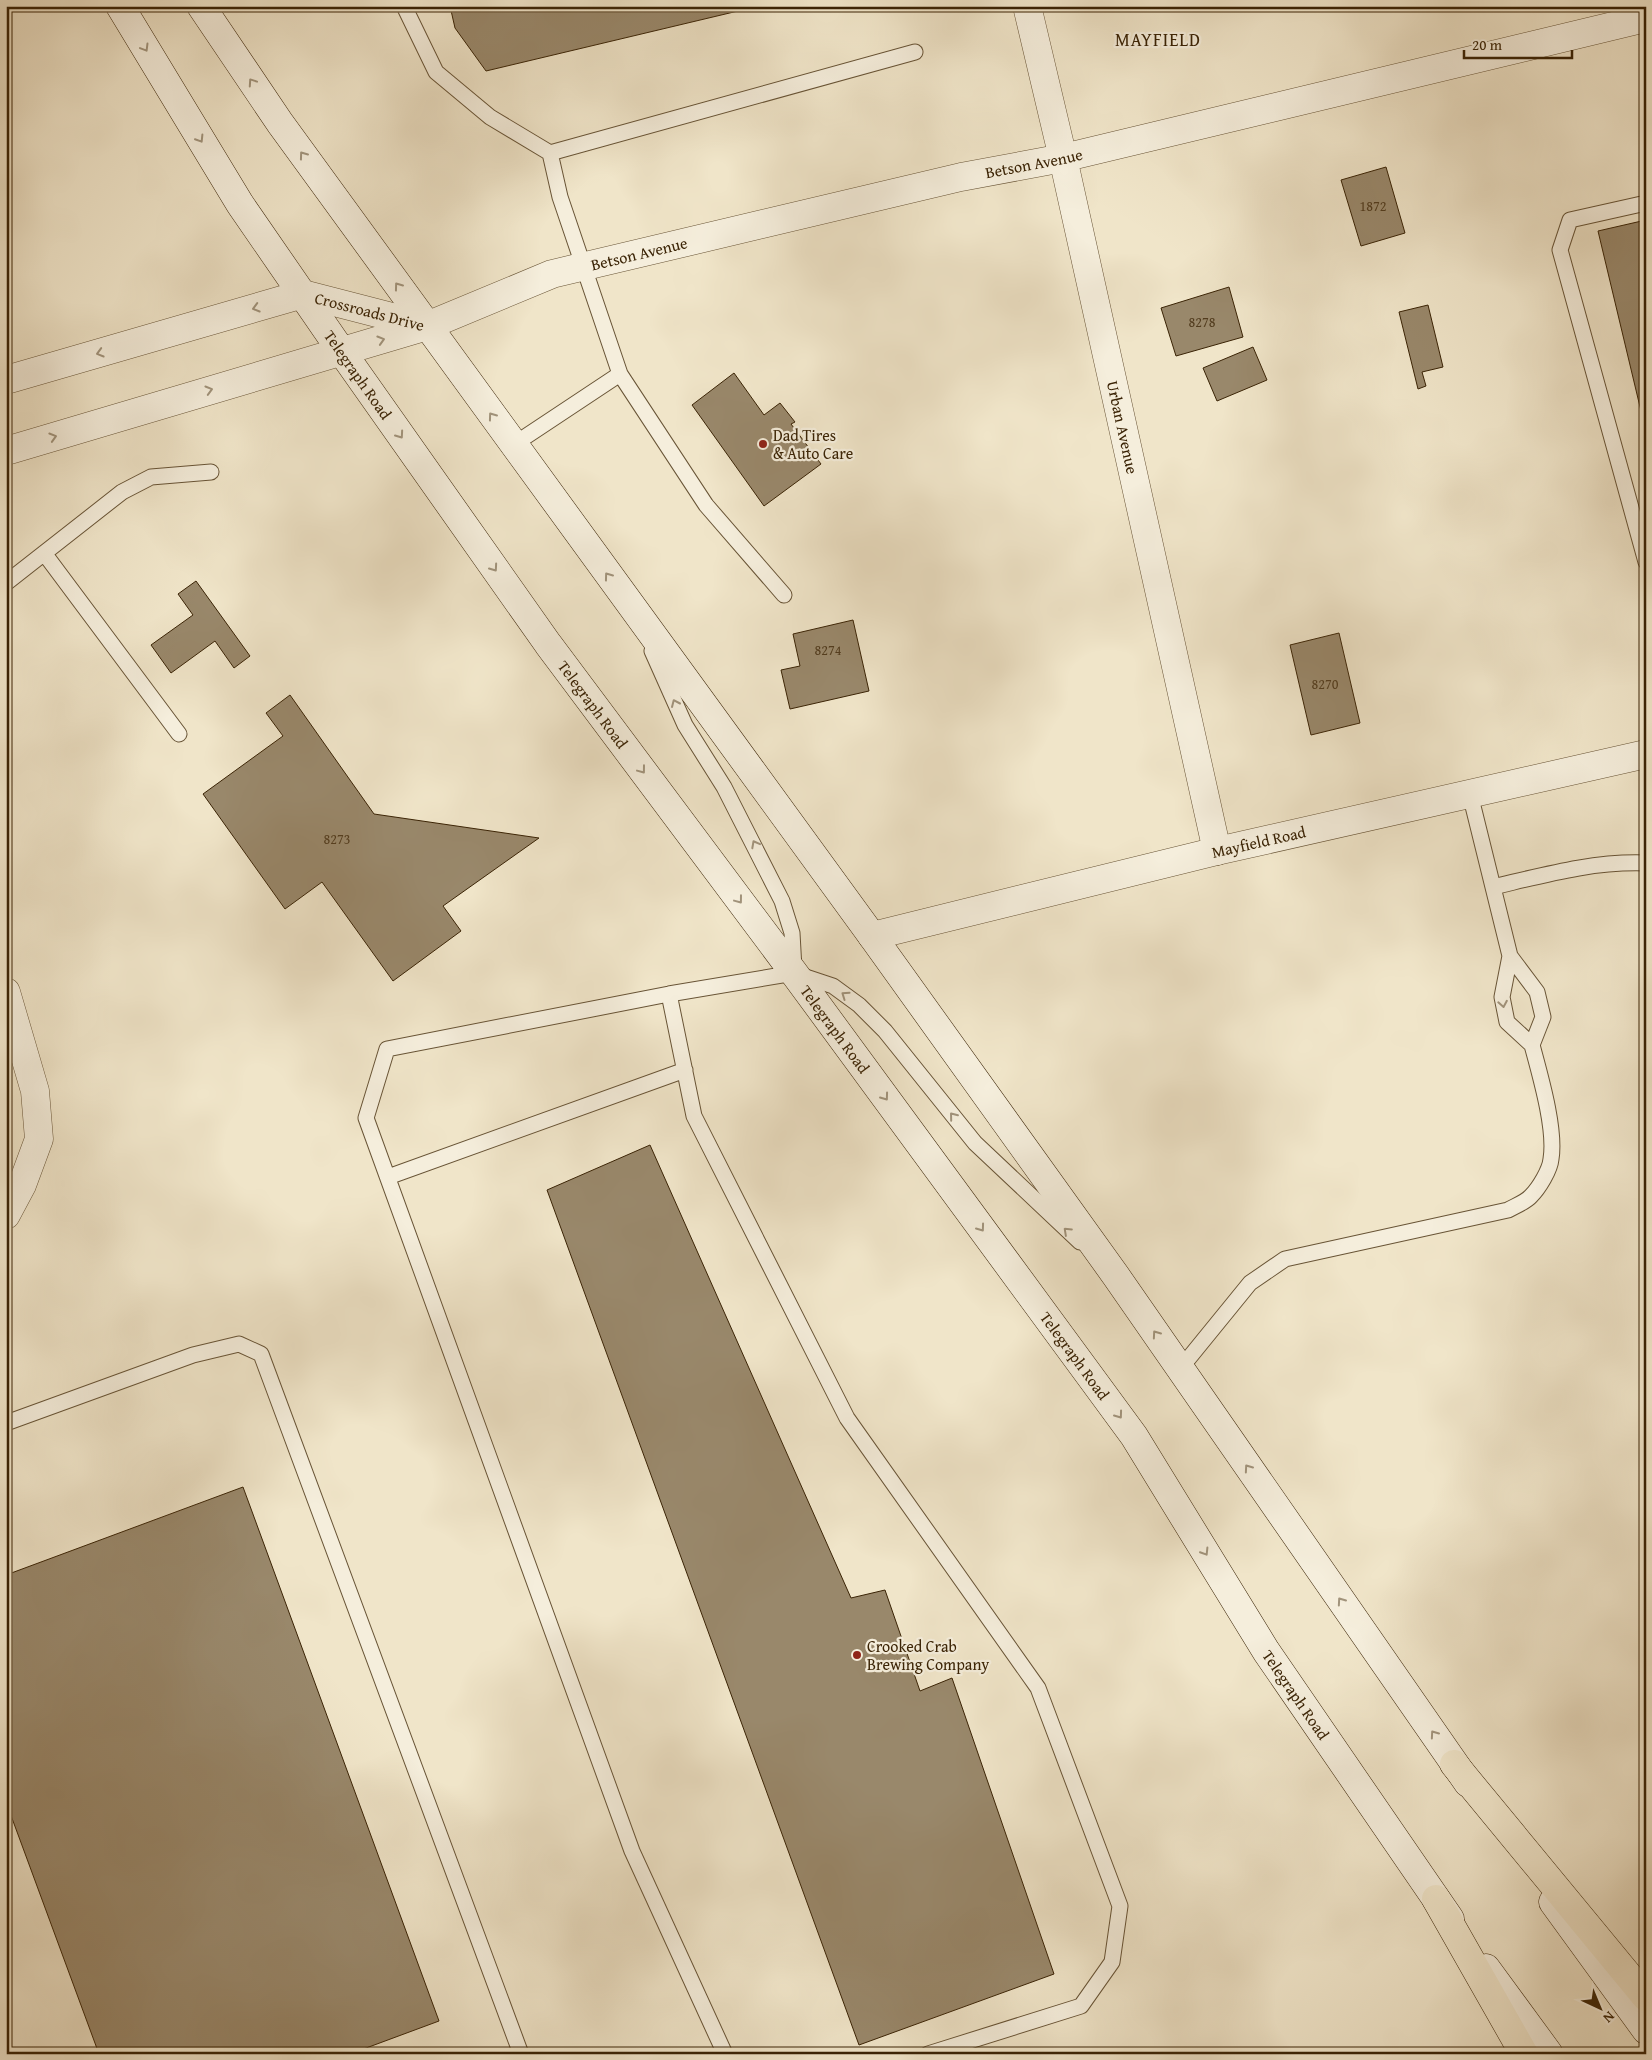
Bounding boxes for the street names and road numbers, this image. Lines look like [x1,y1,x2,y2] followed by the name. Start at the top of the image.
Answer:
[983,142,1085,184] street label: Betson Avenue
[588,230,690,276] street label: Betson Avenue
[312,286,427,337] street label: Crossroads Drive
[318,325,398,425] street label: Telegraph Road
[1101,378,1145,476] street label: Urban Avenue
[552,655,634,754] street label: Telegraph Road
[1209,819,1308,864] street label: Mayfield Road
[795,980,876,1079] street label: Telegraph Road
[1034,1306,1116,1405] street label: Telegraph Road
[1256,1645,1336,1745] street label: Telegraph Road

